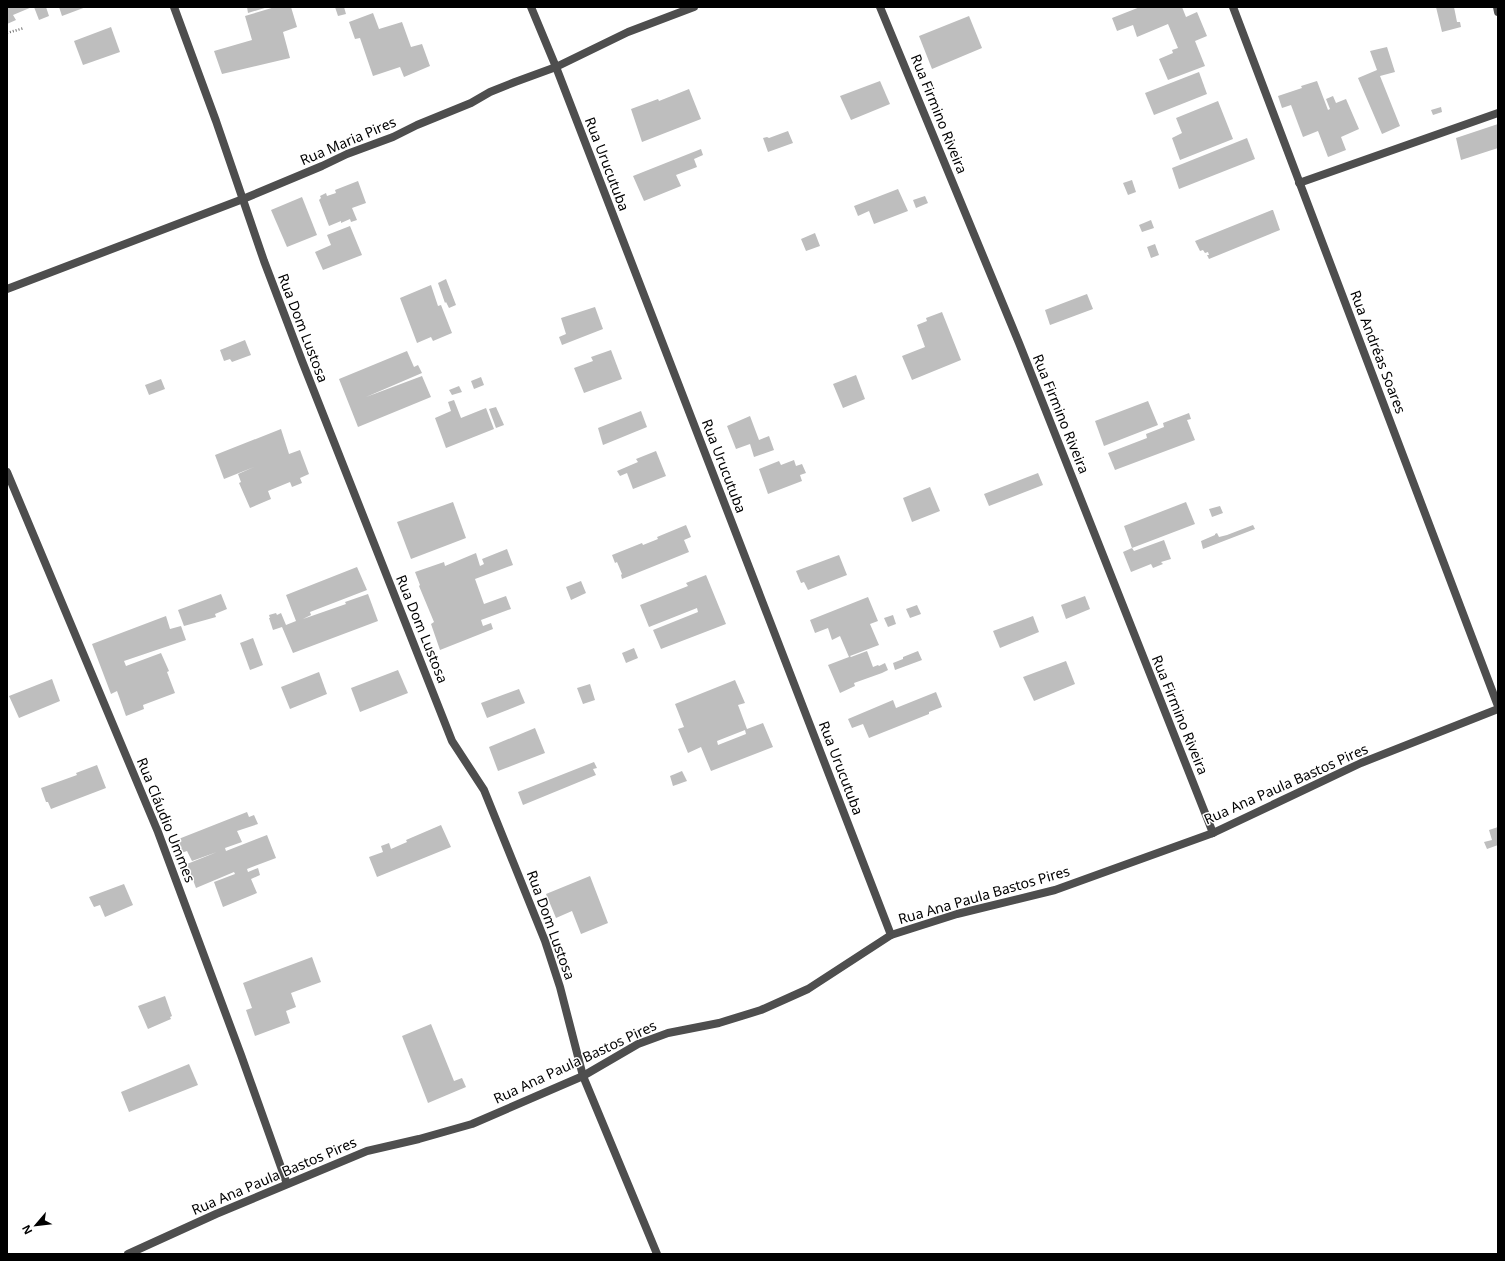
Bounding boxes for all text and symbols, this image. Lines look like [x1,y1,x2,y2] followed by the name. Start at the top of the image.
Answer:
[907,51,972,176] street label: Rua Firmino Riveira
[297,112,399,169] street label: Rua Maria Pires
[581,114,634,213] street label: Rua Urucutuba
[274,271,333,385] street label: Rua Dom Lustosa
[1346,287,1411,417] street label: Rua Andréas Soares
[1029,351,1094,476] street label: Rua Firmino Riveira
[698,416,751,515] street label: Rua Urucutuba
[392,572,453,686] street label: Rua Dom Lustosa
[1148,652,1213,777] street label: Rua Firmino Riveira
[815,718,868,817] street label: Rua Urucutuba
[1201,739,1371,828] street label: Rua Ana Paula Bastos Pires
[133,755,200,885] street label: Rua Cláudio Ummes
[896,861,1072,928] street label: Rua Ana Paula Bastos Pires
[523,868,580,982] street label: Rua Dom Lustosa
[490,1015,660,1108] street label: Rua Ana Paula Bastos Pires
[188,1132,360,1219] street label: Rua Ana Paula Bastos Pires
[16,1205,56,1245] north arrow
[18,1222,35,1237] text: N

